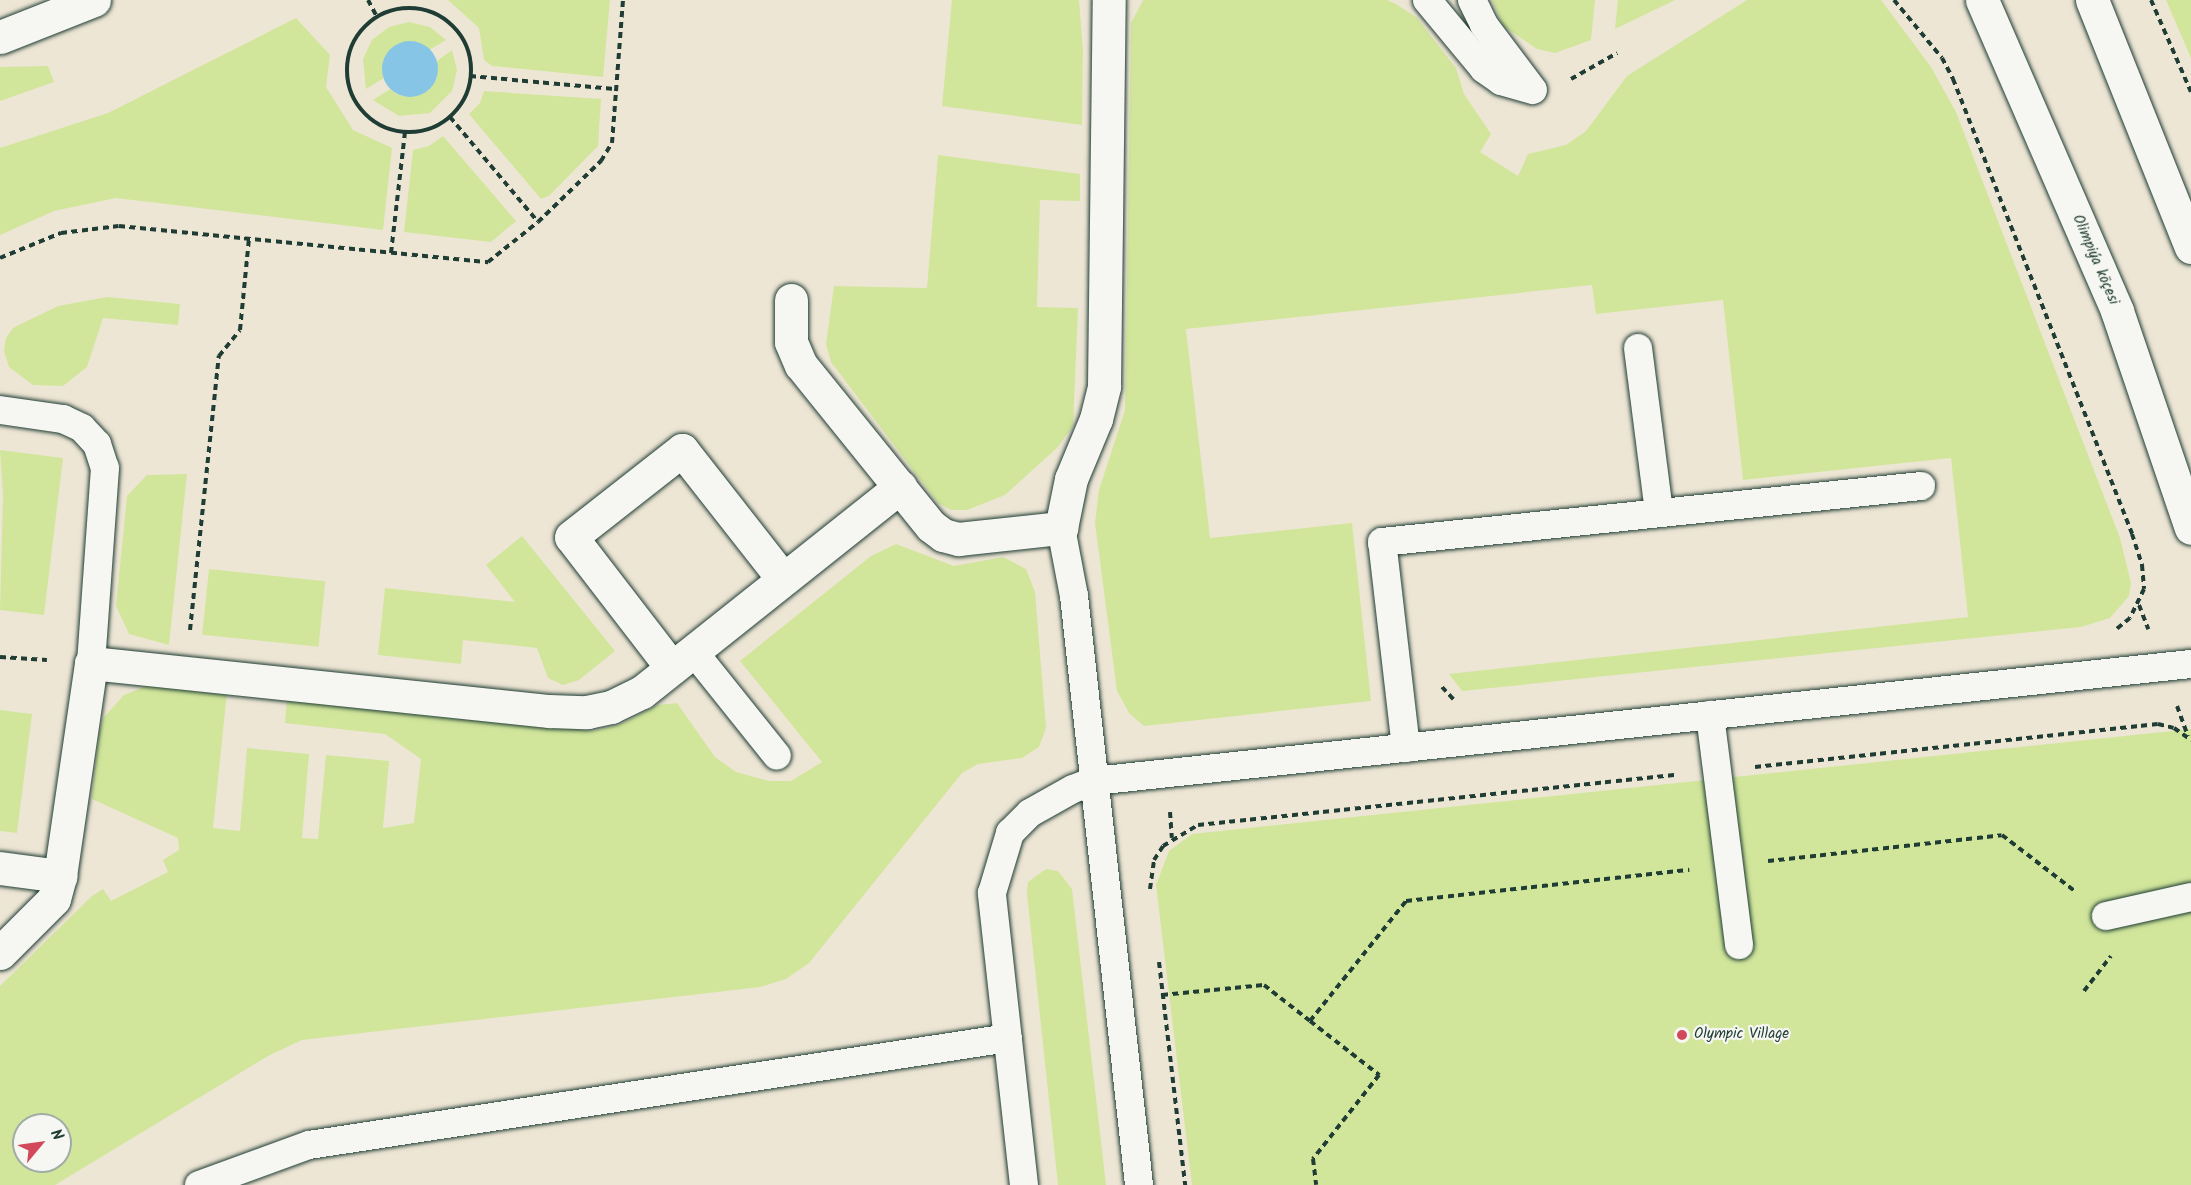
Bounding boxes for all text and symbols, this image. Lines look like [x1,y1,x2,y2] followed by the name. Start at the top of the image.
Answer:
[2068,212,2122,308] street label: Olimpiýa köçesi
[1694,1026,1789,1044] place label: Olympic Village
[1675,1028,1689,1042] marker: Olympic Village
[12,1113,72,1173] north arrow
[43,1125,70,1145] text: N

